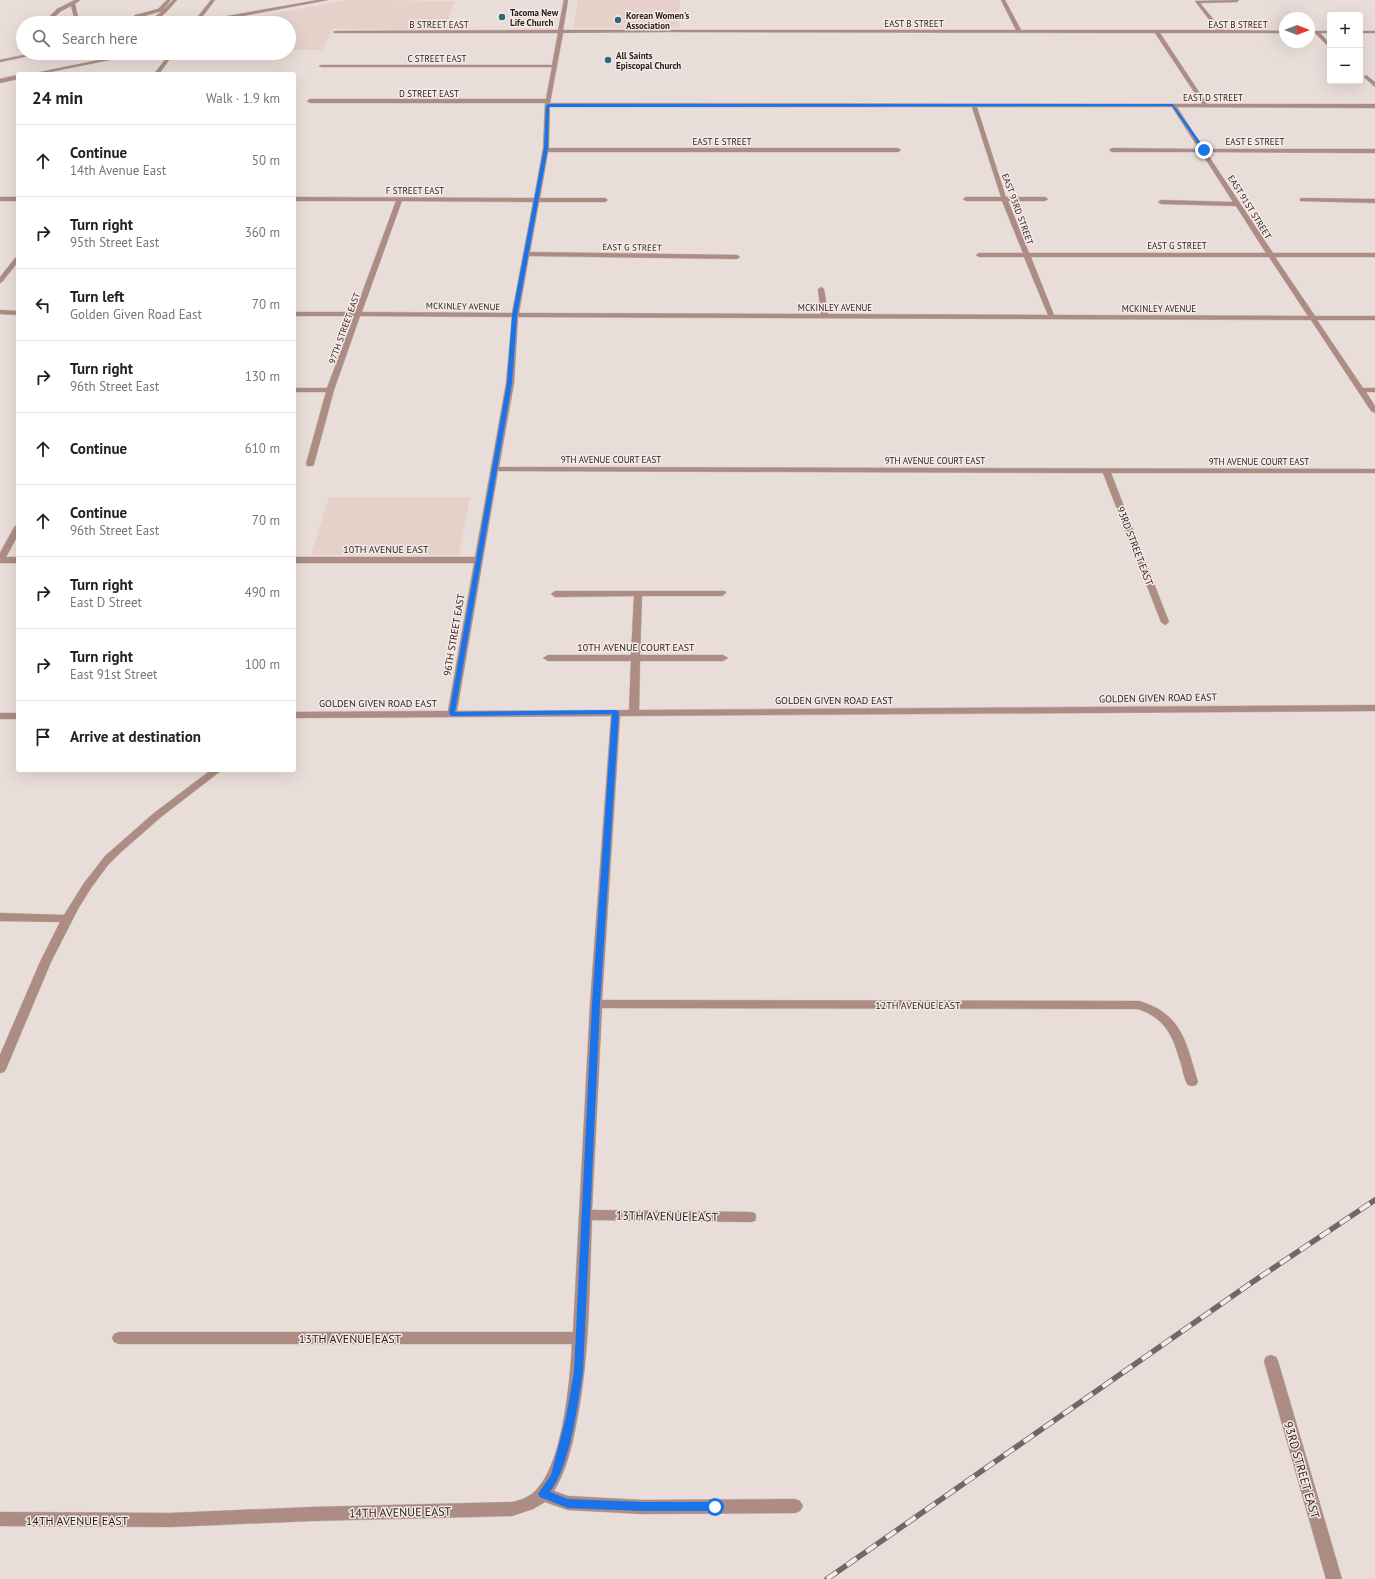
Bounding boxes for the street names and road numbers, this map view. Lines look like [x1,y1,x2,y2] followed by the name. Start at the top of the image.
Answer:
[884,18,944,29] street label: EAST B STREET
[409,19,469,30] street label: B STREET EAST
[1208,19,1268,30] street label: EAST B STREET
[408,53,466,64] street label: C STREET EAST
[399,88,459,99] street label: D STREET EAST
[1183,92,1243,103] street label: EAST D STREET
[693,136,751,147] street label: EAST E STREET
[1226,136,1284,147] street label: EAST E STREET
[1000,172,1036,246] street label: EAST 93RD STREET
[1226,173,1274,241] street label: EAST 91ST STREET
[386,185,444,196] street label: F STREET EAST
[1147,240,1207,251] street label: EAST G STREET
[602,241,662,253] street label: EAST G STREET
[326,291,362,365] street label: 97TH STREET EAST
[426,300,500,312] street label: MCKINLEY AVENUE
[798,302,872,313] street label: MCKINLEY AVENUE
[1122,303,1196,314] street label: MCKINLEY AVENUE
[561,454,661,465] street label: 9TH AVENUE COURT EAST
[885,455,985,466] street label: 9TH AVENUE COURT EAST
[1209,456,1309,467] street label: 9TH AVENUE COURT EAST
[1114,505,1156,588] street label: 93RD STREET EAST
[343,543,429,556] street label: 10TH AVENUE EAST
[440,592,468,677] street label: 96TH STREET EAST
[577,641,695,654] street label: 10TH AVENUE COURT EAST
[1099,690,1218,706] street label: GOLDEN GIVEN ROAD EAST
[775,694,894,707] street label: GOLDEN GIVEN ROAD EAST
[319,697,438,710] street label: GOLDEN GIVEN ROAD EAST
[875,999,961,1012] street label: 12TH AVENUE EAST
[616,1208,719,1224] street label: 13TH AVENUE EAST
[299,1331,402,1346] street label: 13TH AVENUE EAST
[1281,1420,1323,1521] street label: 93RD STREET EAST
[349,1504,452,1520] street label: 14TH AVENUE EAST
[26,1513,129,1528] street label: 14TH AVENUE EAST

